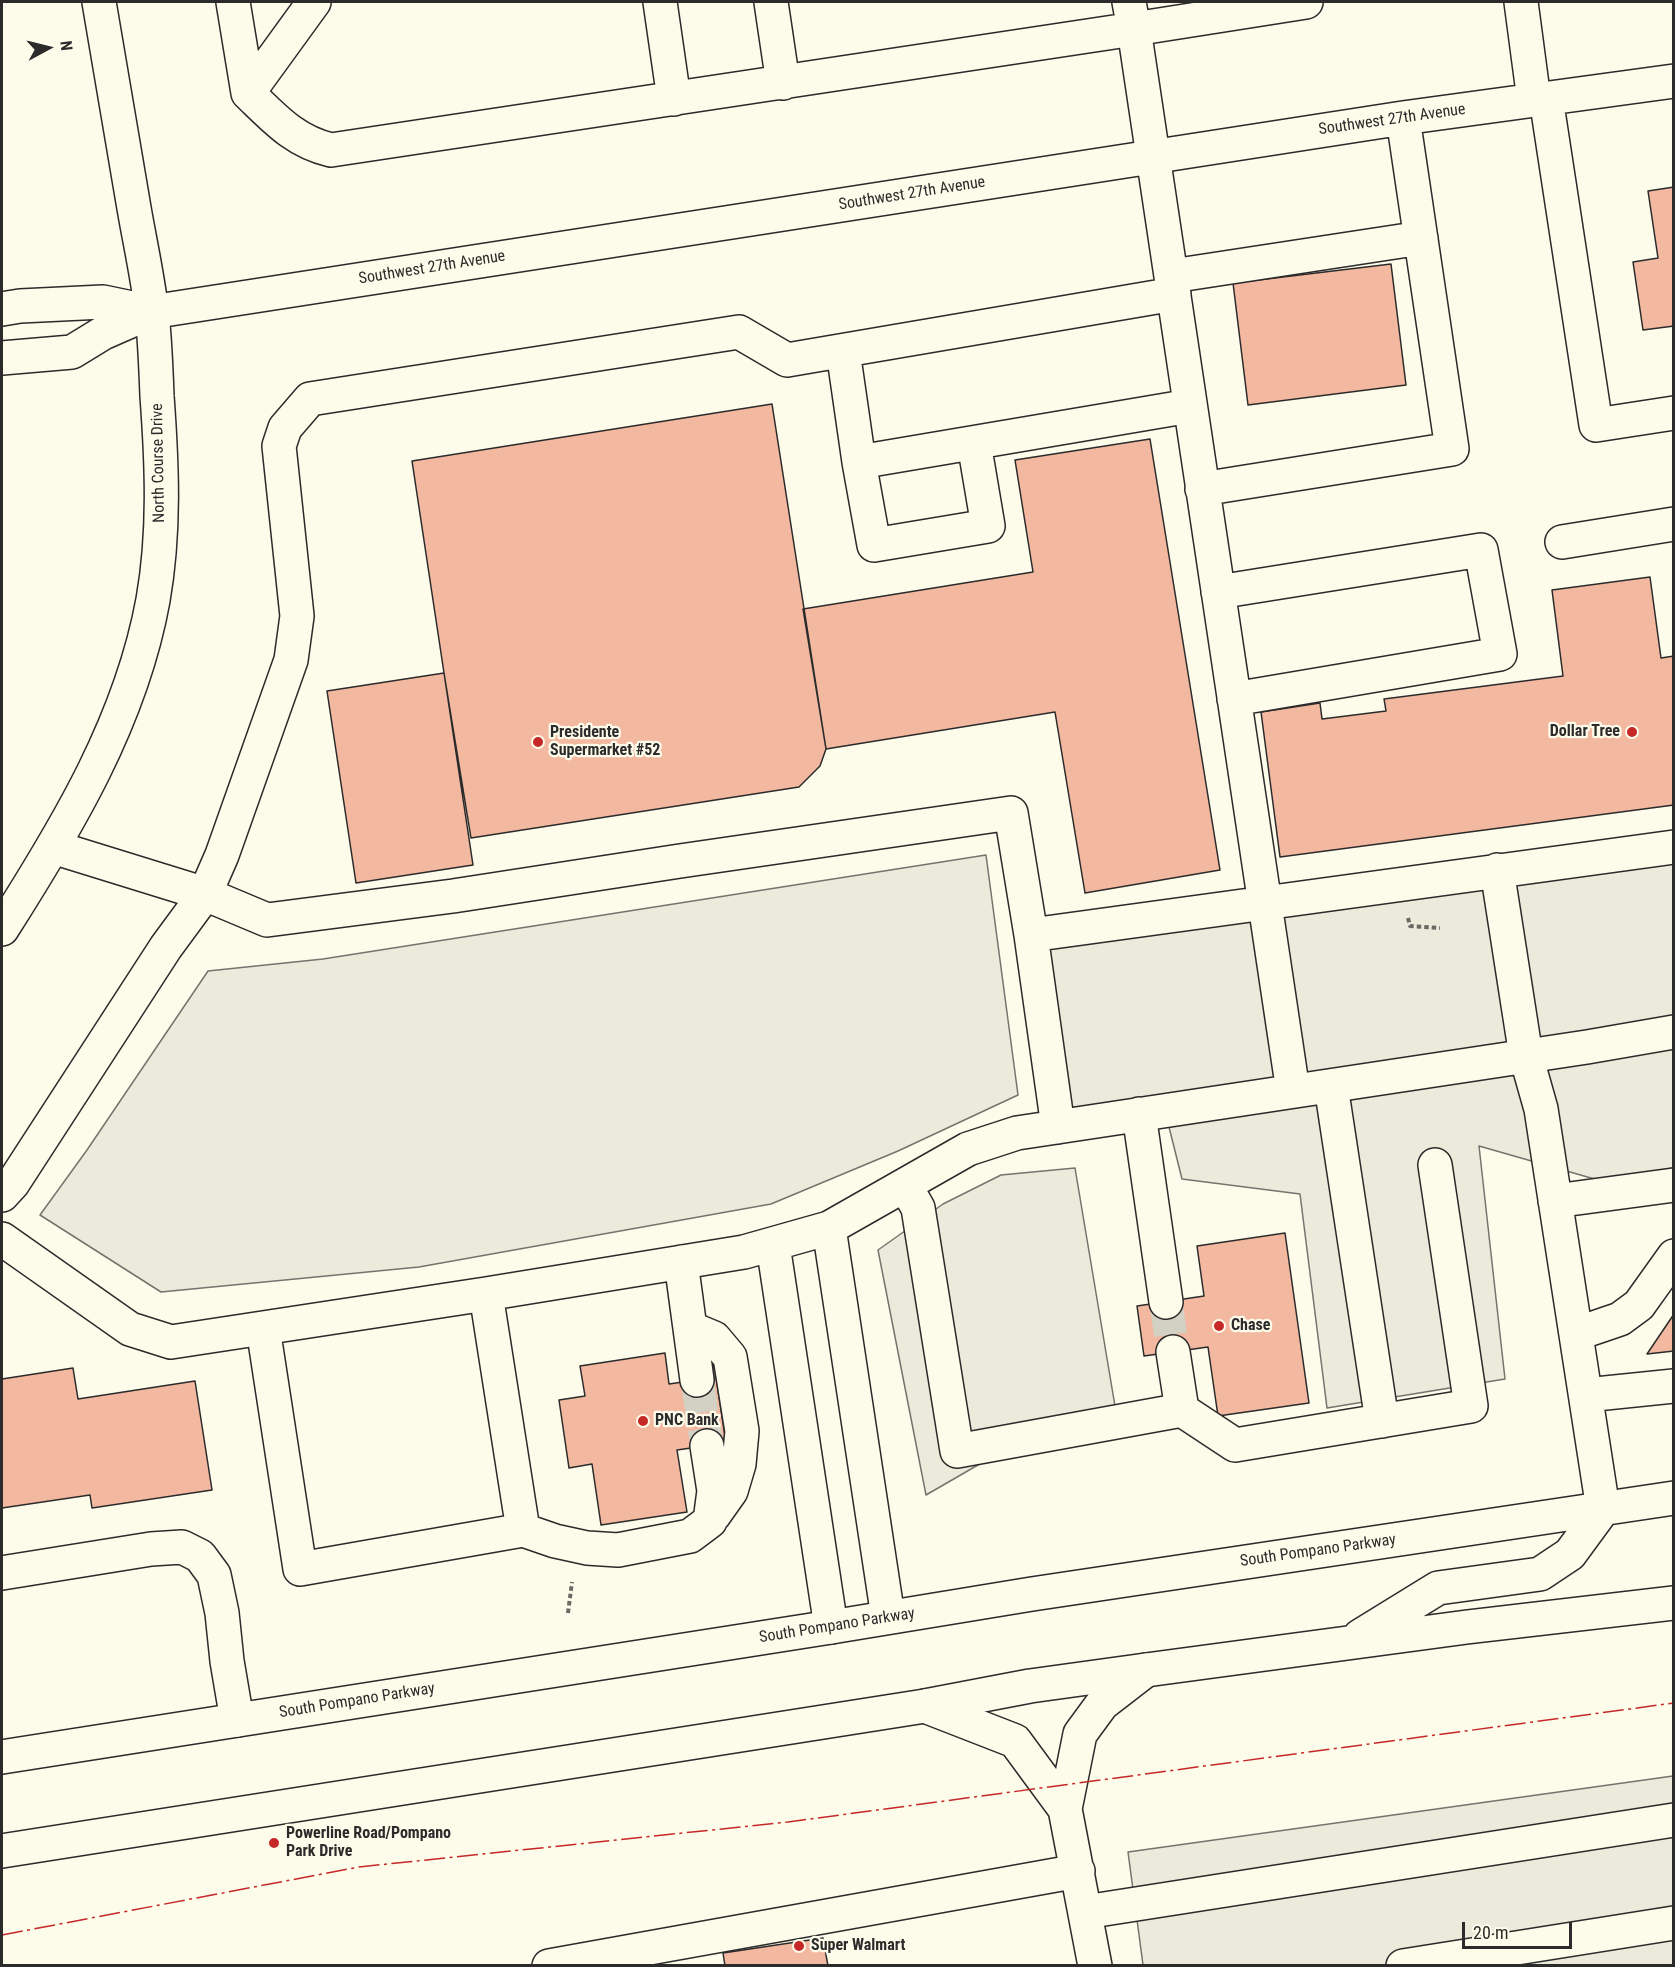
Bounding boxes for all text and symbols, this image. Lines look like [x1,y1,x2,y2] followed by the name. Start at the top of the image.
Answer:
[18,18,78,78] north arrow
[56,40,76,52] text: N
[1317,100,1467,140] street label: Southwest 27th Avenue
[837,173,987,215] street label: Southwest 27th Avenue
[357,247,507,289] street label: Southwest 27th Avenue
[148,403,170,523] street label: North Course Drive
[1550,722,1620,742] place label: Dollar Tree
[550,723,660,761] place label: Presidente Supermarket #52
[1625,725,1639,739] marker: Dollar Tree
[531,735,545,749] marker: Presidente Supermarket #52
[1231,1316,1270,1336] place label: Chase
[1212,1319,1226,1333] marker: Chase
[655,1411,719,1431] place label: PNC Bank
[636,1414,650,1428] marker: PNC Bank
[1239,1531,1397,1571] street label: South Pompano Parkway
[758,1604,916,1648] street label: South Pompano Parkway
[278,1679,436,1723] street label: South Pompano Parkway
[286,1824,451,1862] place label: Powerline Road/Pompano Park Drive
[267,1836,281,1850] marker: Powerline Road/Pompano Park Drive
[1465,1910,1574,1948] scale bar
[1473,1922,1508,1943] text: 20 m
[811,1936,905,1956] place label: Super Walmart
[792,1939,806,1953] marker: Super Walmart

